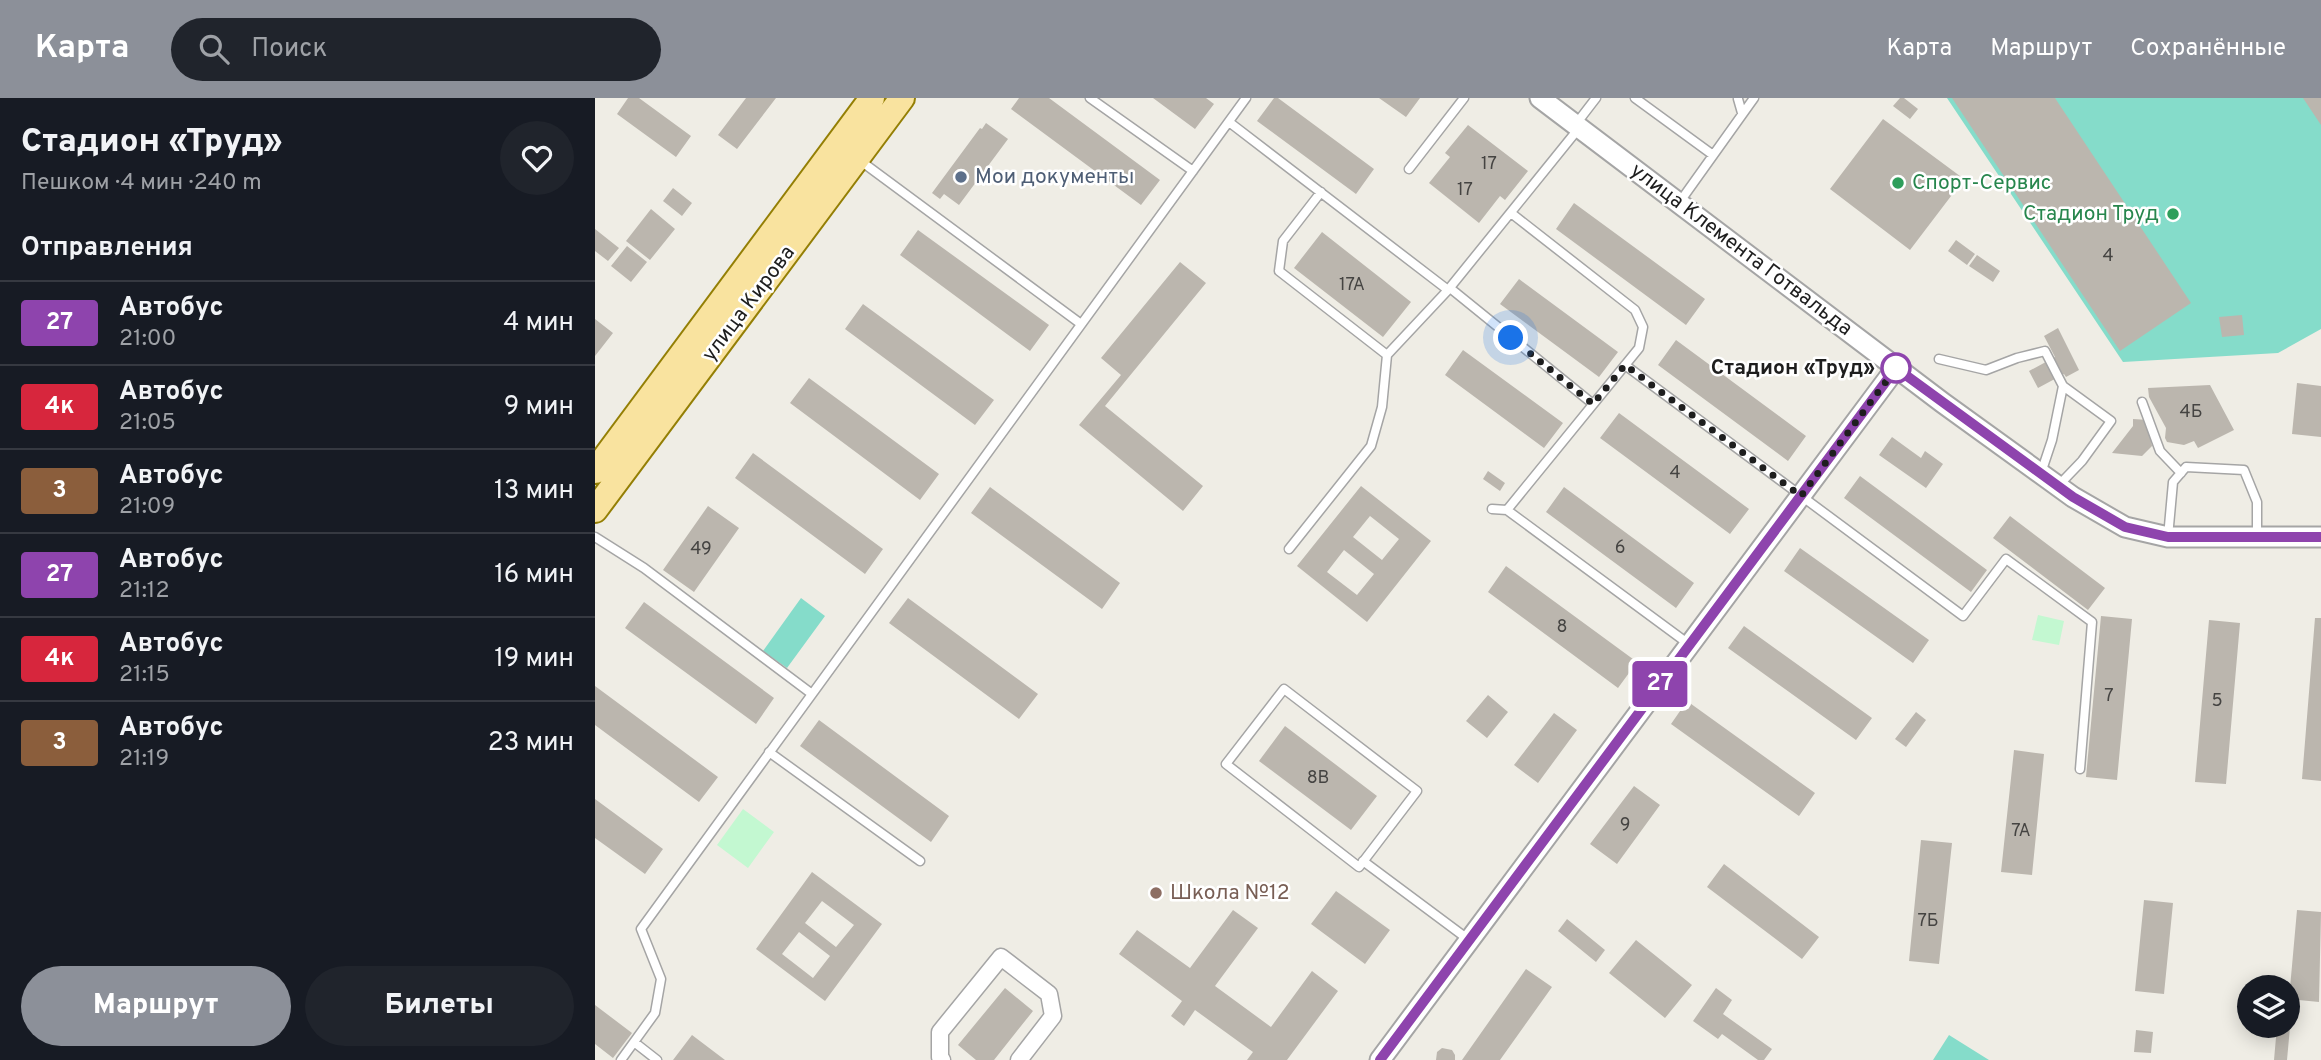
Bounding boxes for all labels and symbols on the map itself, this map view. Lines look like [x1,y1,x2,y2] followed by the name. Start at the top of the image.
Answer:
[1481,153,1497,176] house number: 17
[1625,158,1857,342] street label: улица Клемента Готвальда
[975,164,1134,191] place label: Мои документы
[953,169,969,185] marker: Мои документы
[1912,170,2051,197] place label: Спорт-Сервис
[1890,175,1906,191] marker: Спорт-Сервис
[1457,179,1473,202] house number: 17
[2023,201,2159,228] place label: Стадион Труд
[2165,206,2181,222] marker: Стадион Труд
[697,241,801,367] street label: улица Кирова
[2102,245,2114,268] house number: 4
[1339,274,1365,297] house number: 17А
[1493,320,1528,355] your location
[1881,353,1911,383] marker: Стадион «Труд»
[1711,355,1875,382] place label: Стадион «Труд»
[2180,401,2203,424] house number: 4Б
[1669,462,1681,485] house number: 4
[1615,537,1625,560] house number: 6
[690,538,712,561] house number: 49
[1557,616,1568,639] house number: 8
[1629,661,1691,707] line badge: 27
[2104,685,2114,708] house number: 7
[2211,690,2223,713] house number: 5
[1307,767,1329,790] house number: 8В
[1620,814,1630,837] house number: 9
[2011,820,2031,843] house number: 7А
[1170,880,1290,907] place label: Школа №12
[1148,885,1164,901] marker: Школа №12
[1917,910,1939,933] house number: 7Б

